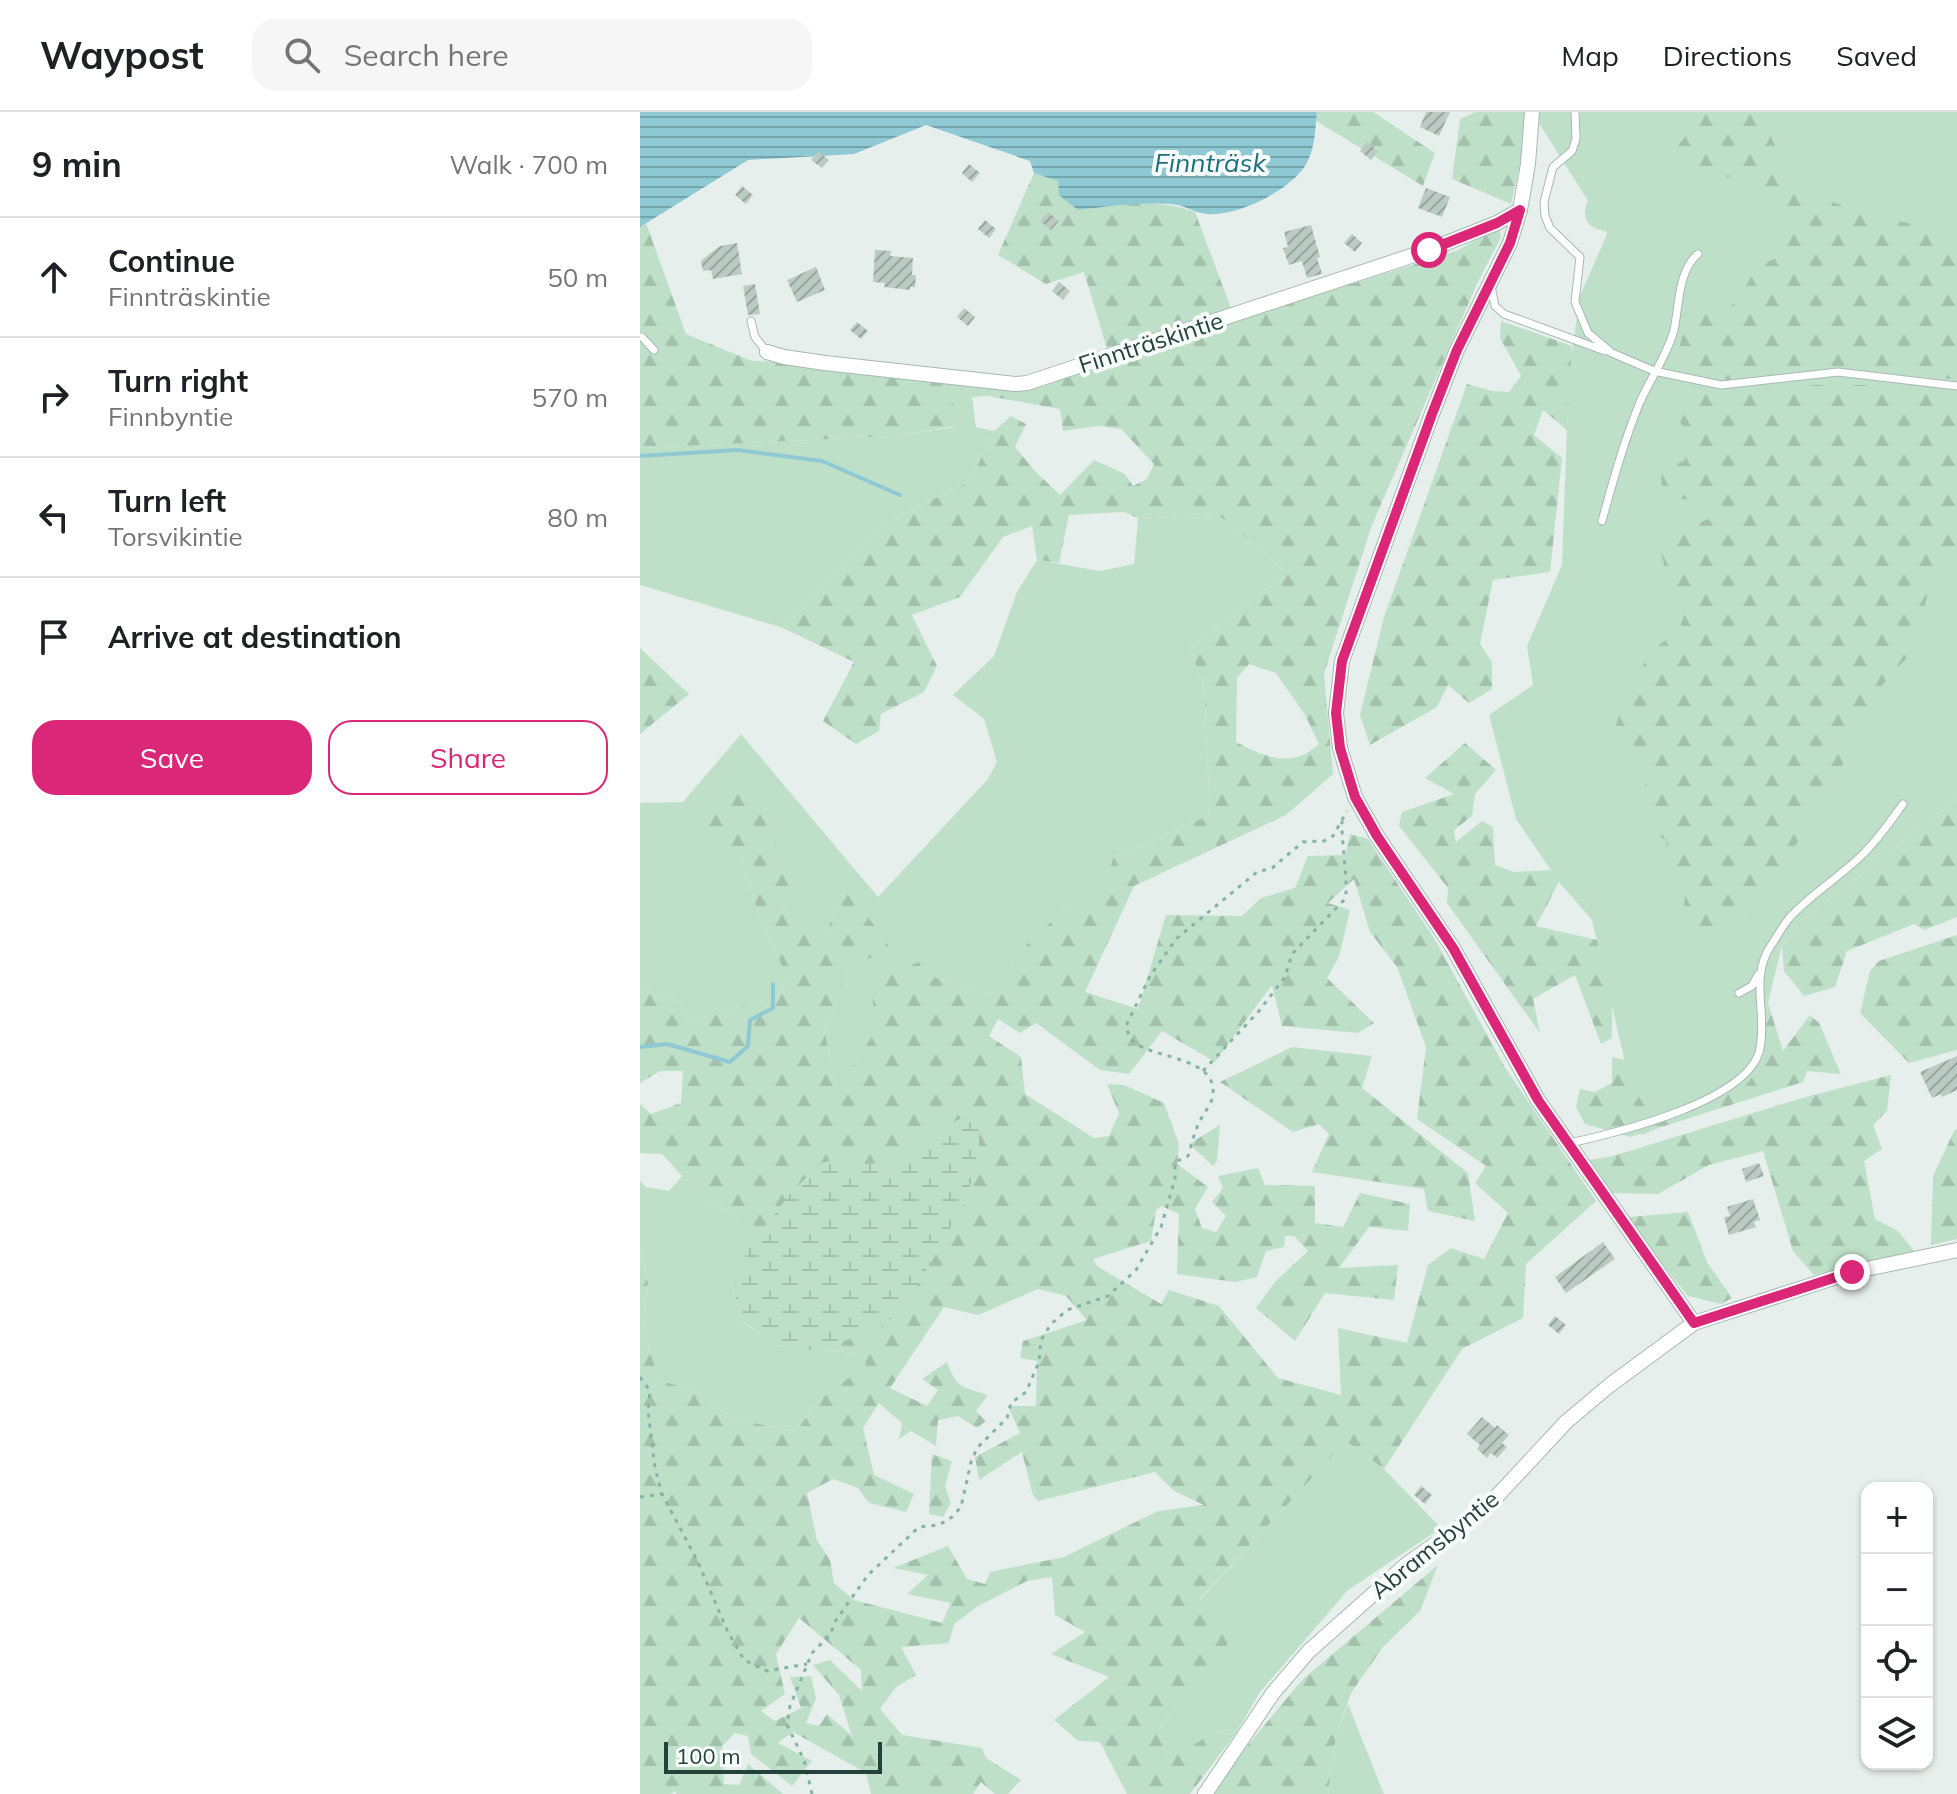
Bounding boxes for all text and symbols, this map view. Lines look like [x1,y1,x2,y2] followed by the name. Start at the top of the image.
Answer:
[252,19,812,91] search box
[40,31,204,79] text: Waypost
[280,33,324,77] icon: search
[344,36,509,74] text: Search here
[1561,38,1619,73] text: Map
[1663,38,1792,73] text: Directions
[1836,38,1917,73] text: Saved
[32,143,122,186] text: 9 min
[1154,146,1266,179] water label: Finnträsk
[449,148,608,181] text: Walk · 700 m
[1411,232,1447,268] route start
[108,242,235,280] text: Continue
[32,255,76,299] icon: ahead
[547,261,608,294] text: 50 m
[108,280,271,313] text: Finnträskintie
[1075,305,1227,380] street label: Finnträskintie
[108,362,248,400] text: Turn right
[32,375,76,419] icon: right
[532,381,608,414] text: 570 m
[108,400,233,433] text: Finnbyntie
[108,482,226,520] text: Turn left
[32,495,76,539] icon: left
[547,501,608,534] text: 80 m
[108,520,243,553] text: Torsvikintie
[32,615,76,659] icon: arrive
[108,618,402,656] text: Arrive at destination
[32,720,312,795] button: Save
[328,720,608,795] button: Share
[1834,1254,1870,1290] route end
[1861,1482,1933,1770] map controls
[1861,1482,1933,1554] button: +
[1364,1483,1505,1605] street label: Abramsbyntie
[1861,1554,1933,1626] button: −
[1861,1626,1933,1698] button: locate
[1861,1698,1933,1770] button: layers
[664,1738,882,1774] scale bar
[676,1742,741,1770] text: 100 m

